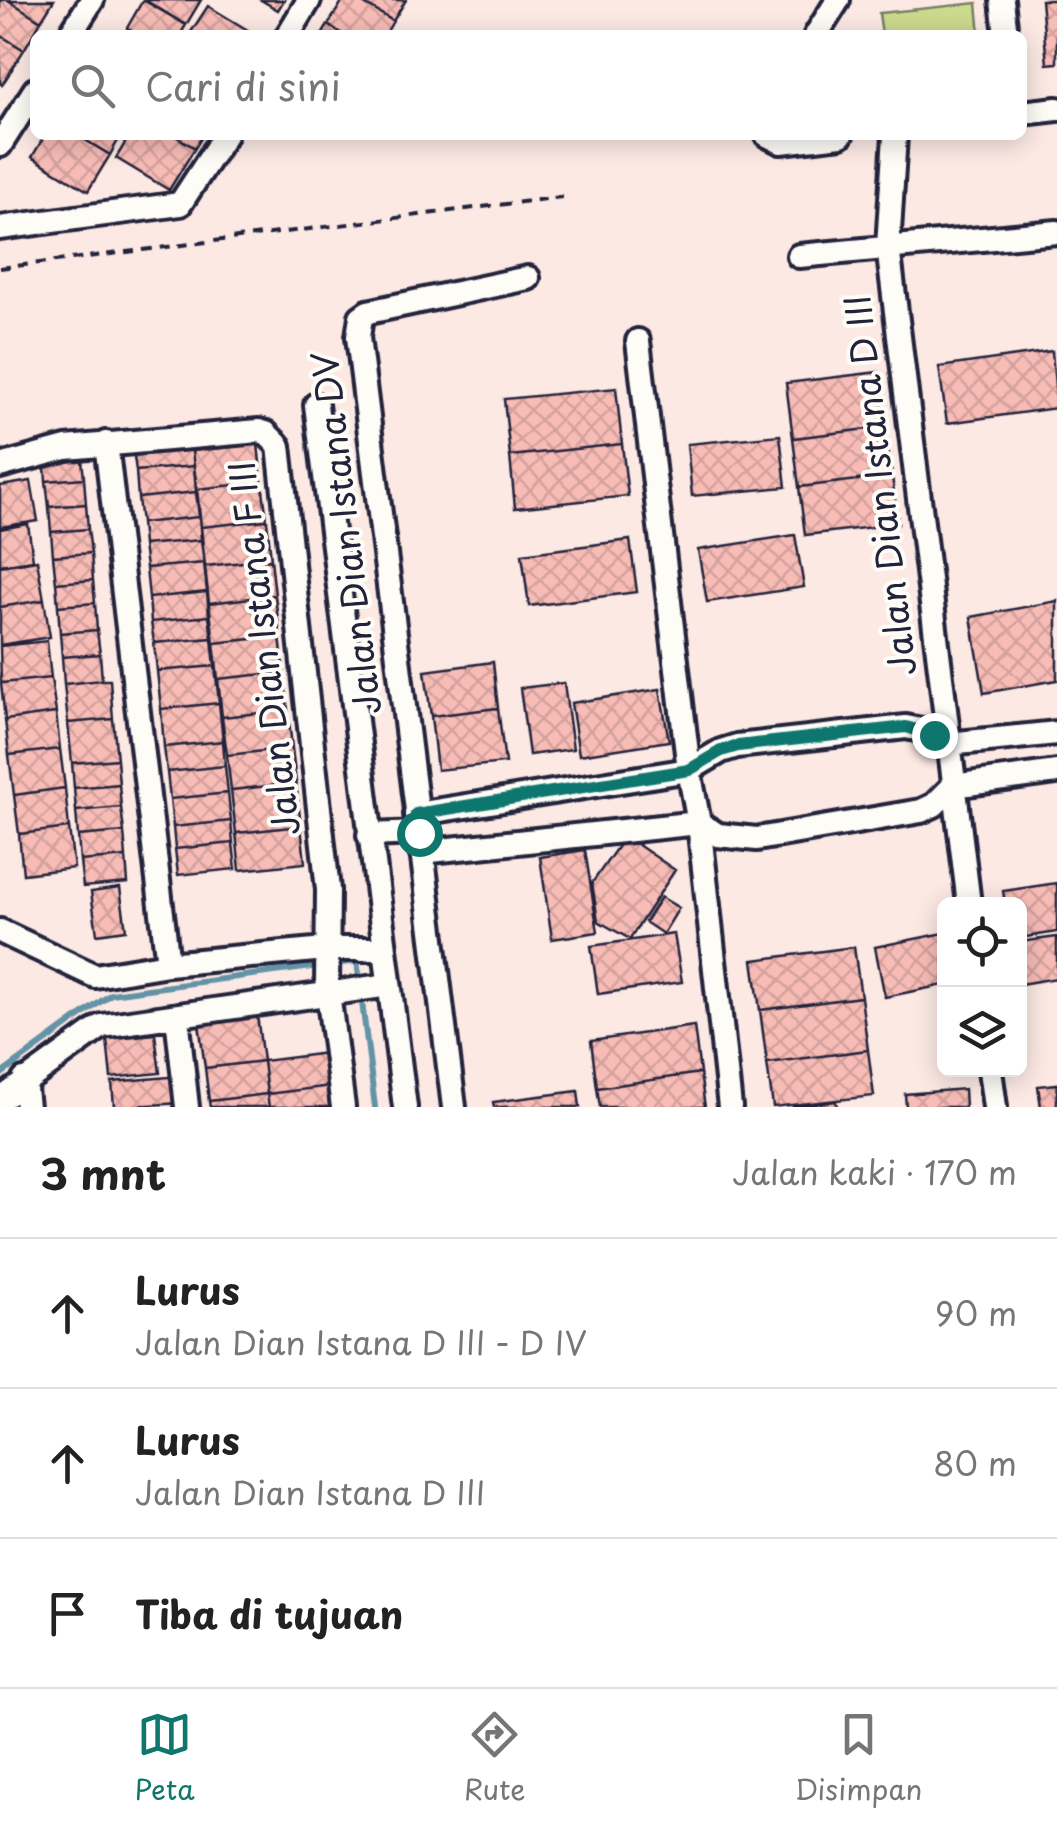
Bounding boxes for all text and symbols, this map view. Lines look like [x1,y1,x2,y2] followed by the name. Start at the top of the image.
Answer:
[30,30,1027,140] search box
[145,57,341,114] text: Cari di sini
[65,58,120,113] icon: search
[829,292,928,679] street label: Jalan Dian Istana D III
[296,349,393,718] street label: Jalan Dian Istana DV
[213,458,312,839] street label: Jalan Dian Istana F III
[912,713,958,759] route end
[397,811,443,857] route start
[937,897,1027,1077] map controls
[937,897,1027,987] button: locate
[937,987,1027,1077] button: layers
[40,1141,166,1204] text: 3 mnt
[732,1148,1017,1196] text: Jalan kaki · 170 m
[135,1261,240,1318] text: Lurus
[40,1286,95,1341] icon: ahead
[935,1289,1017,1337] text: 90 m
[135,1318,587,1366] text: Jalan Dian Istana D III - D IV
[135,1411,240,1468] text: Lurus
[40,1436,95,1491] icon: ahead
[933,1439,1017,1487] text: 80 m
[135,1468,486,1516] text: Jalan Dian Istana D III
[135,1585,403,1642] text: Tiba di tujuan
[40,1586,95,1641] icon: arrive
[135,1707,195,1810] tab: Peta
[464,1707,526,1810] tab: Rute
[795,1707,922,1810] tab: Disimpan

